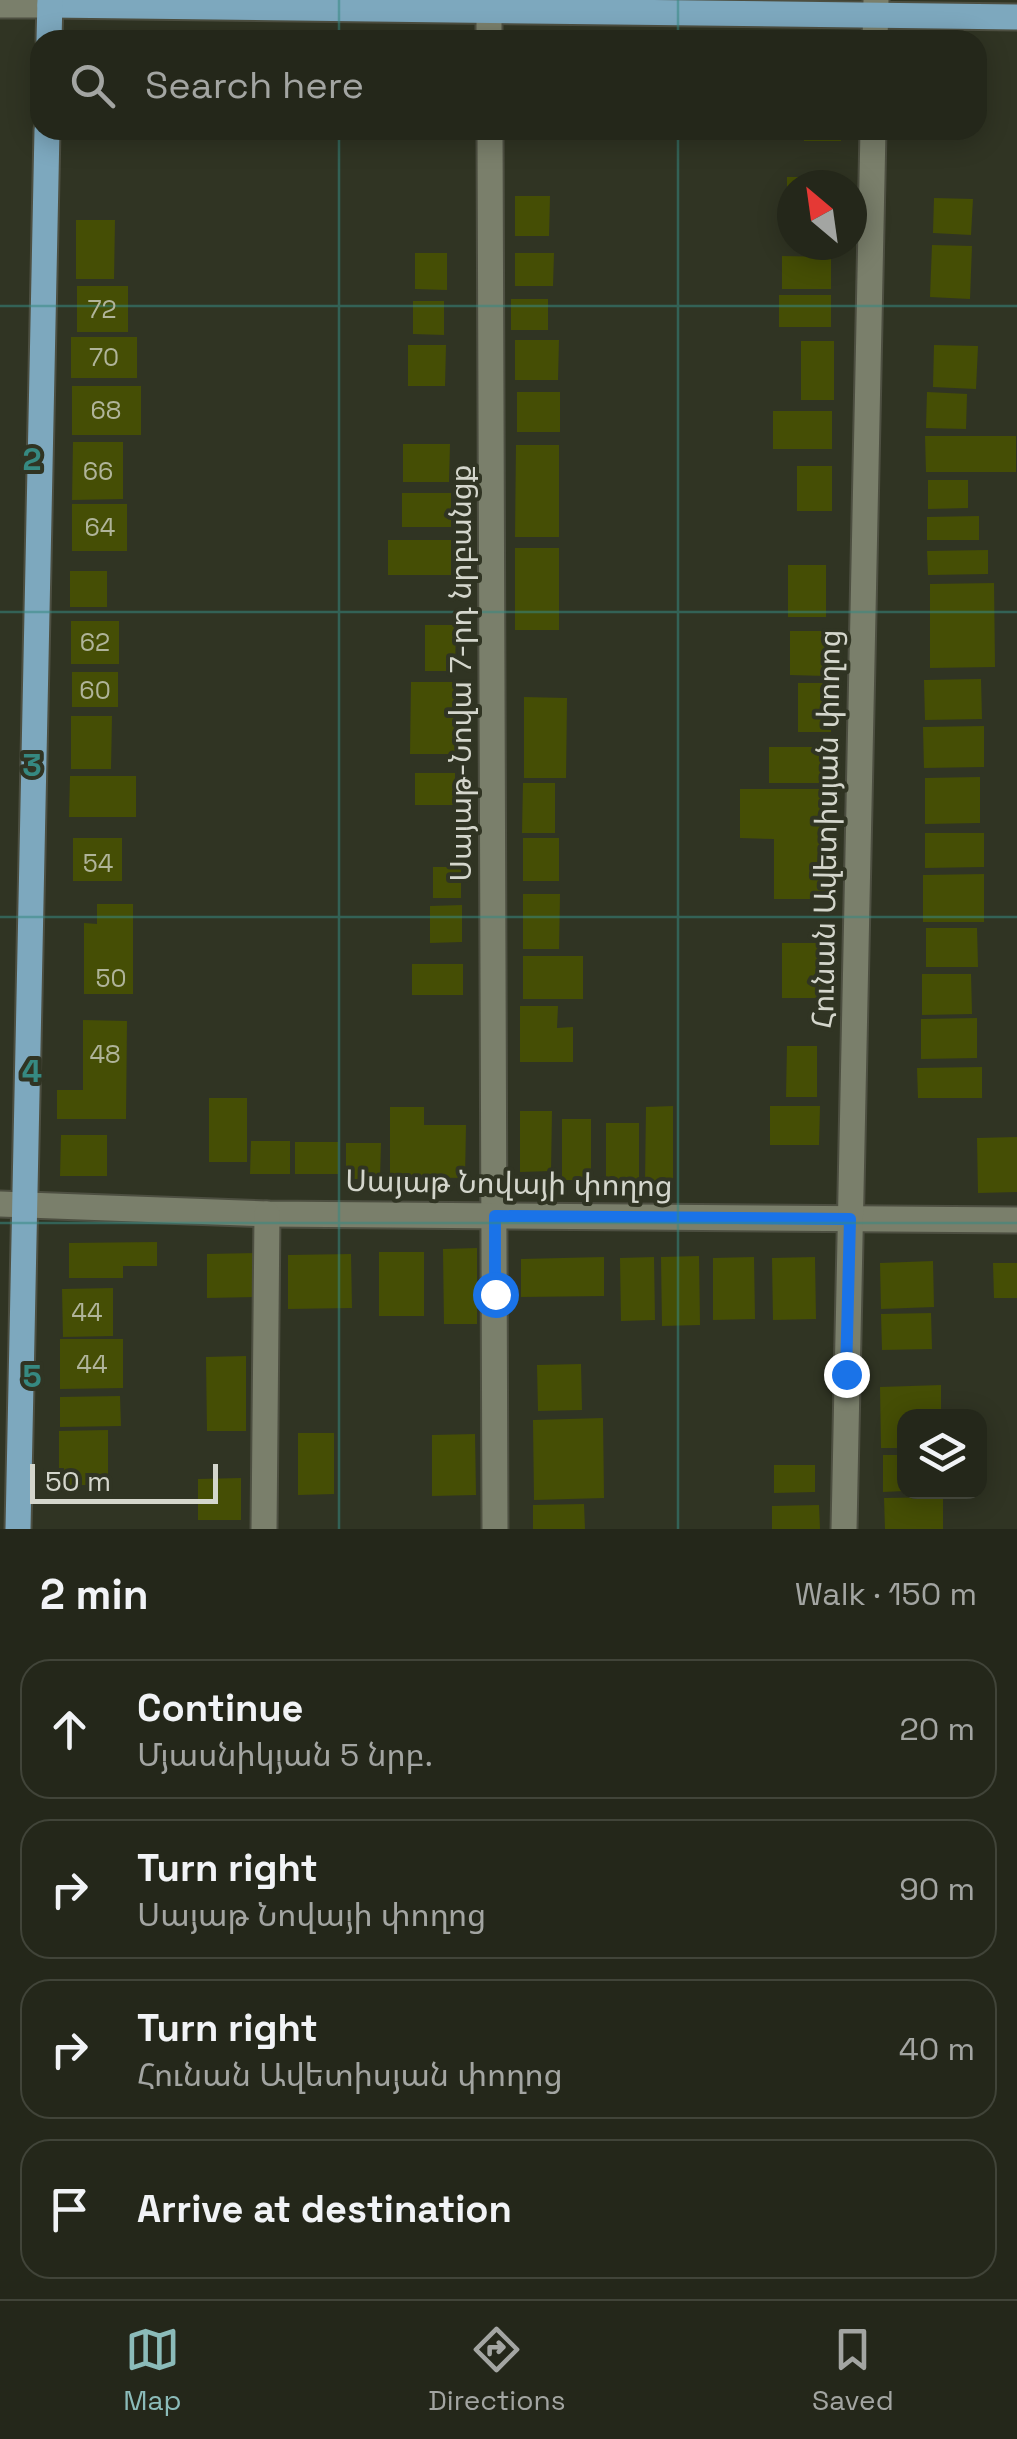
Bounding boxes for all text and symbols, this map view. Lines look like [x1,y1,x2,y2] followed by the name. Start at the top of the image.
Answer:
[30,30,987,140] search box
[65,58,120,113] icon: search
[145,61,364,109] text: Search here
[777,170,867,260] north arrow
[88,293,116,325] house number: 72
[89,341,119,373] house number: 70
[91,394,121,426] house number: 68
[22,439,42,479] text: 2
[83,455,113,487] house number: 66
[441,464,480,882] street label: Սայաթ-Նովա 7-րդ նրբանցք
[85,511,115,543] house number: 64
[80,626,110,658] house number: 62
[803,629,849,1029] street label: Հունան Ավետիսյան փողոց
[79,674,111,706] house number: 60
[22,745,42,785] text: 3
[83,847,113,879] house number: 54
[95,962,127,994] house number: 50
[89,1038,121,1070] house number: 48
[22,1051,42,1091] text: 4
[345,1161,673,1205] street label: Սայաթ Նովայի փողոց
[473,1272,519,1318] route start
[71,1296,103,1328] house number: 44
[76,1348,108,1380] house number: 44
[824,1352,870,1398] route end
[22,1356,42,1396] text: 5
[897,1409,987,1499] map controls
[897,1409,987,1499] button: layers
[30,1459,218,1504] scale bar
[45,1463,111,1499] text: 50 m
[40,1568,149,1621] text: 2 min
[795,1574,977,1614] text: Walk · 150 m
[137,1684,303,1732] text: Continue
[42,1702,97,1757] icon: ahead
[899,1709,975,1749] text: 20 m
[137,1735,433,1775] text: Մյասնիկյան 5 նրբ.
[137,1844,318,1892] text: Turn right
[42,1862,97,1917] icon: right
[899,1869,975,1909] text: 90 m
[137,1895,486,1935] text: Սայաթ Նովայի փողոց
[137,2004,318,2052] text: Turn right
[42,2022,97,2077] icon: right
[899,2029,975,2069] text: 40 m
[137,2055,563,2095] text: Հունան Ավետիսյան փողոց
[42,2182,97,2237] icon: arrive
[137,2185,512,2233] text: Arrive at destination
[123,2322,182,2418] tab: Map
[428,2322,565,2418] tab: Directions
[812,2322,894,2418] tab: Saved

